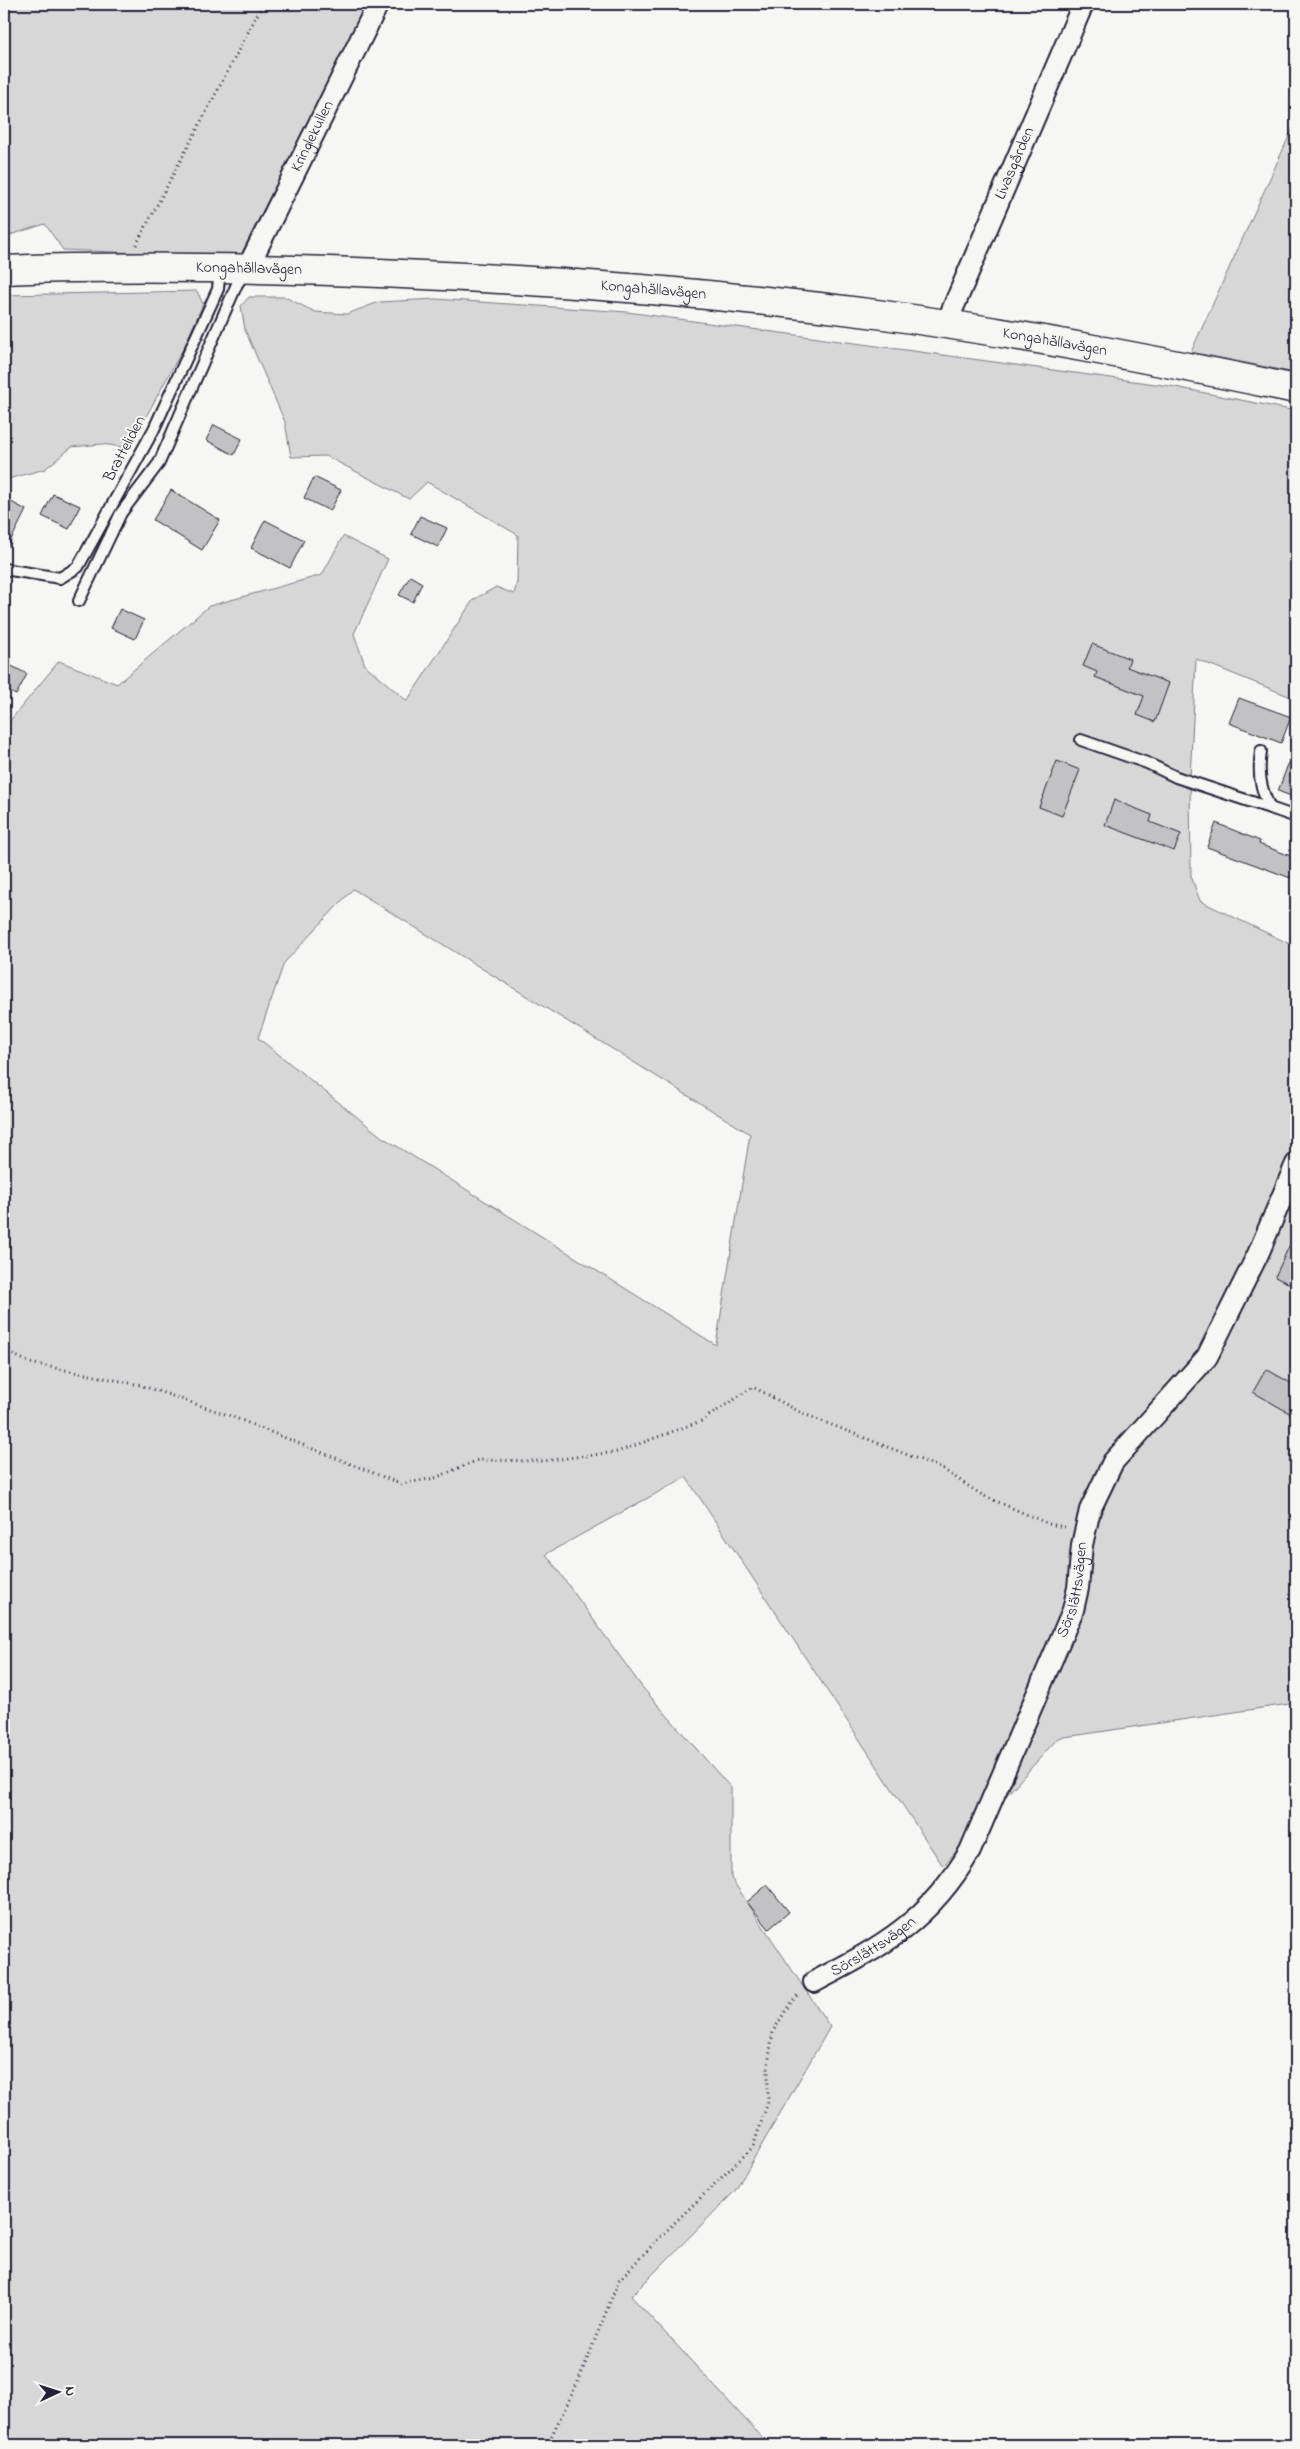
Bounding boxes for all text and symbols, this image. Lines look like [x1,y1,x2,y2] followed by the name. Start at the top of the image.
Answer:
[285,97,340,176] street label: Kringlekullen
[989,123,1041,203] street label: Livasgården
[196,256,303,282] street label: Kongahällavägen
[600,274,707,307] street label: Kongahällavägen
[1001,321,1109,363] street label: Kongahällavägen
[97,412,153,487] street label: Bratteliden
[1050,1541,1094,1642] street label: Sörslättsvägen
[826,1911,922,1983] street label: Sörslättsvägen
[32,2366,82,2416] north arrow
[59,2386,80,2397] text: N

